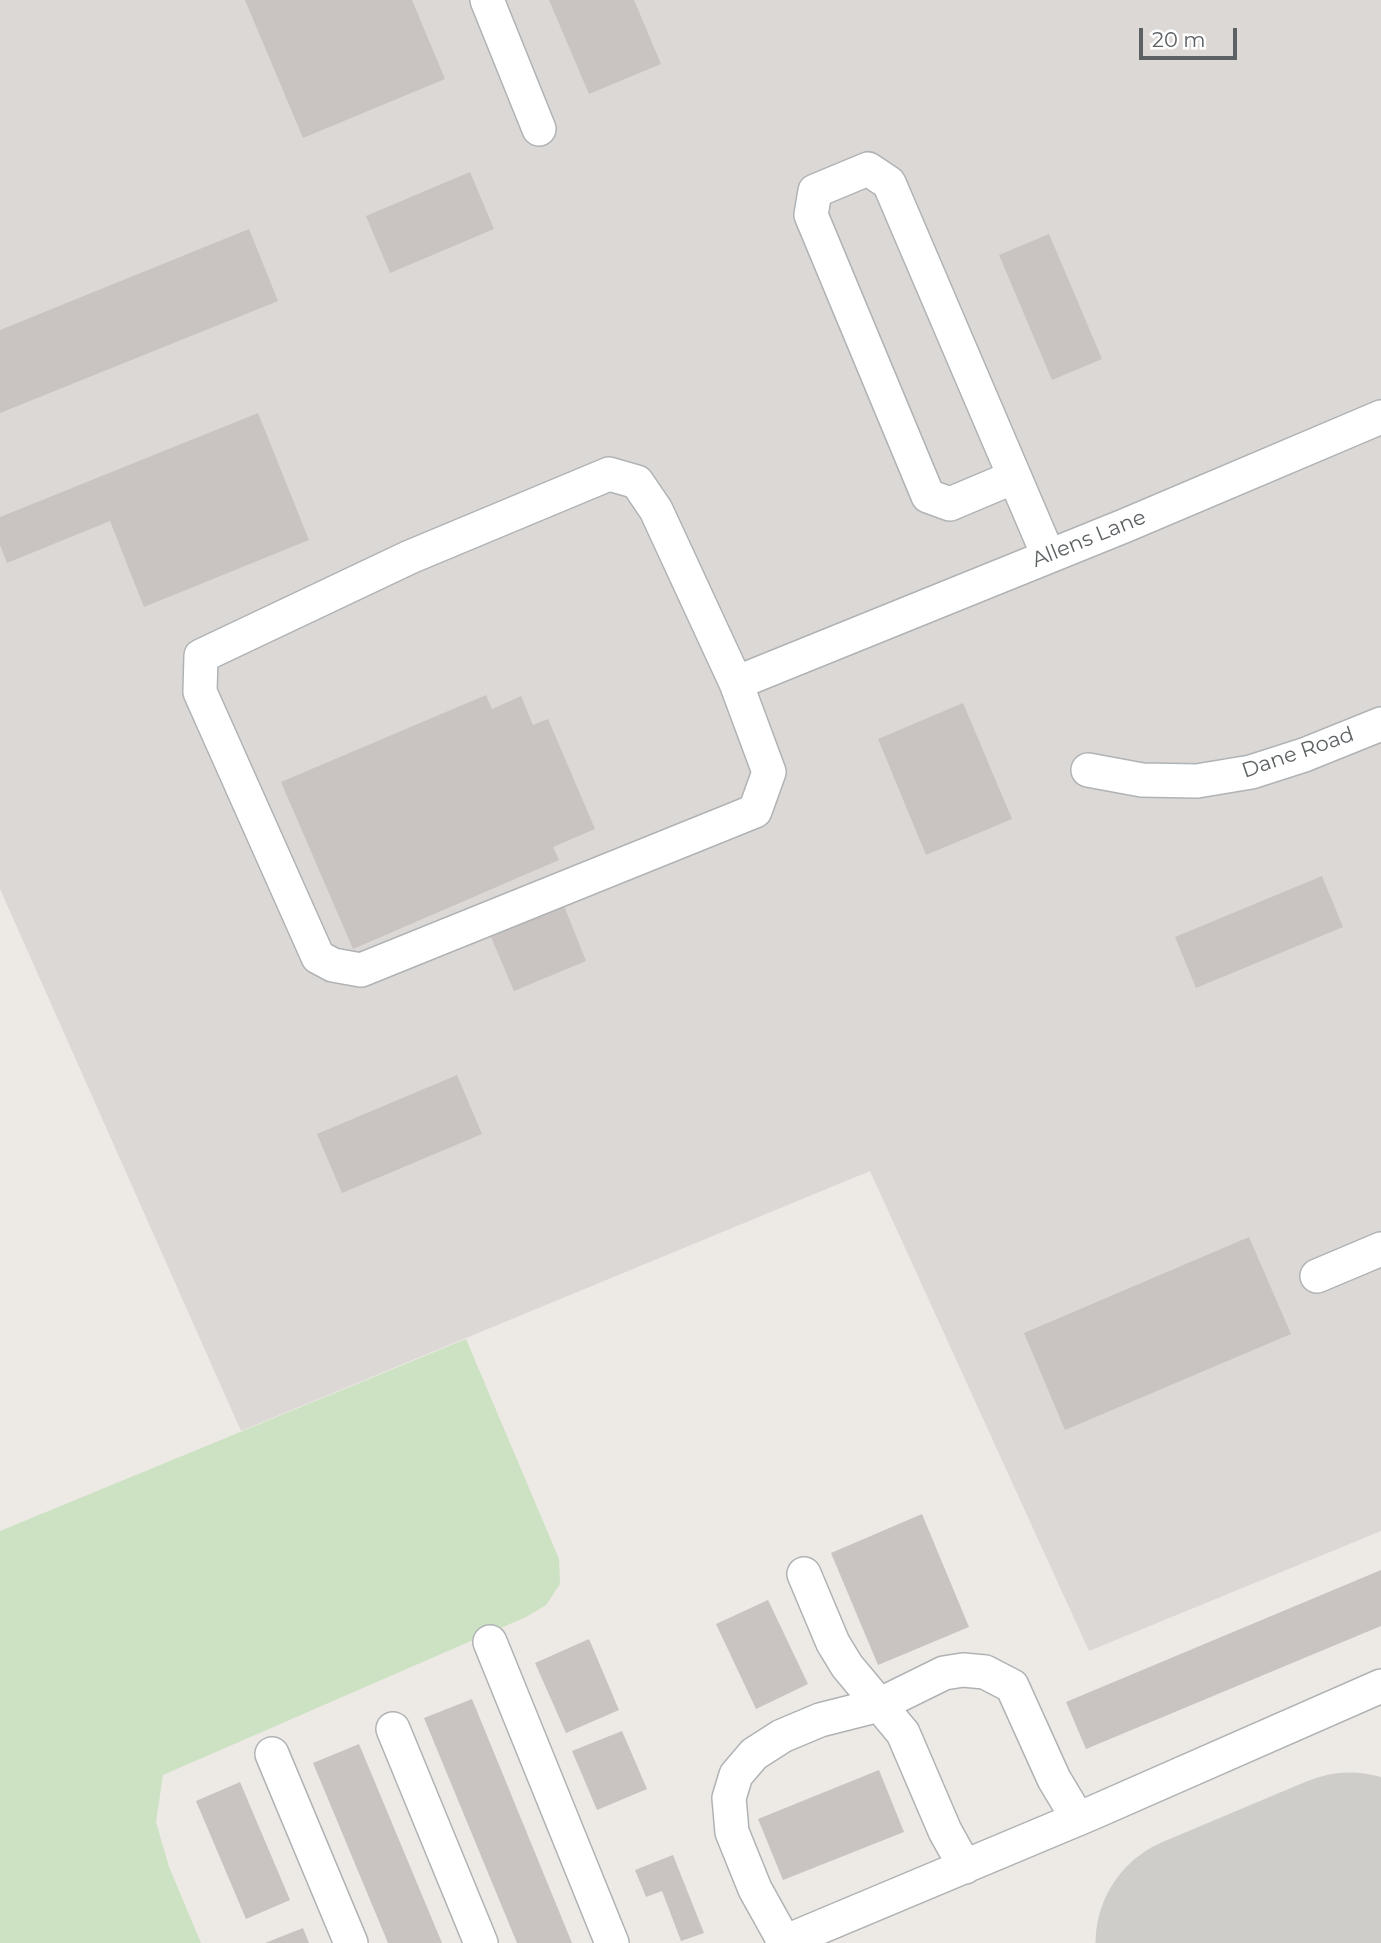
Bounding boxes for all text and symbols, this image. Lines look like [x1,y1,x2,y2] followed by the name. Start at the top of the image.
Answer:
[1143,14,1241,58] scale bar
[1152,27,1206,52] text: 20 m
[1028,505,1150,573] street label: Allens Lane
[1239,722,1357,784] street label: Dane Road

